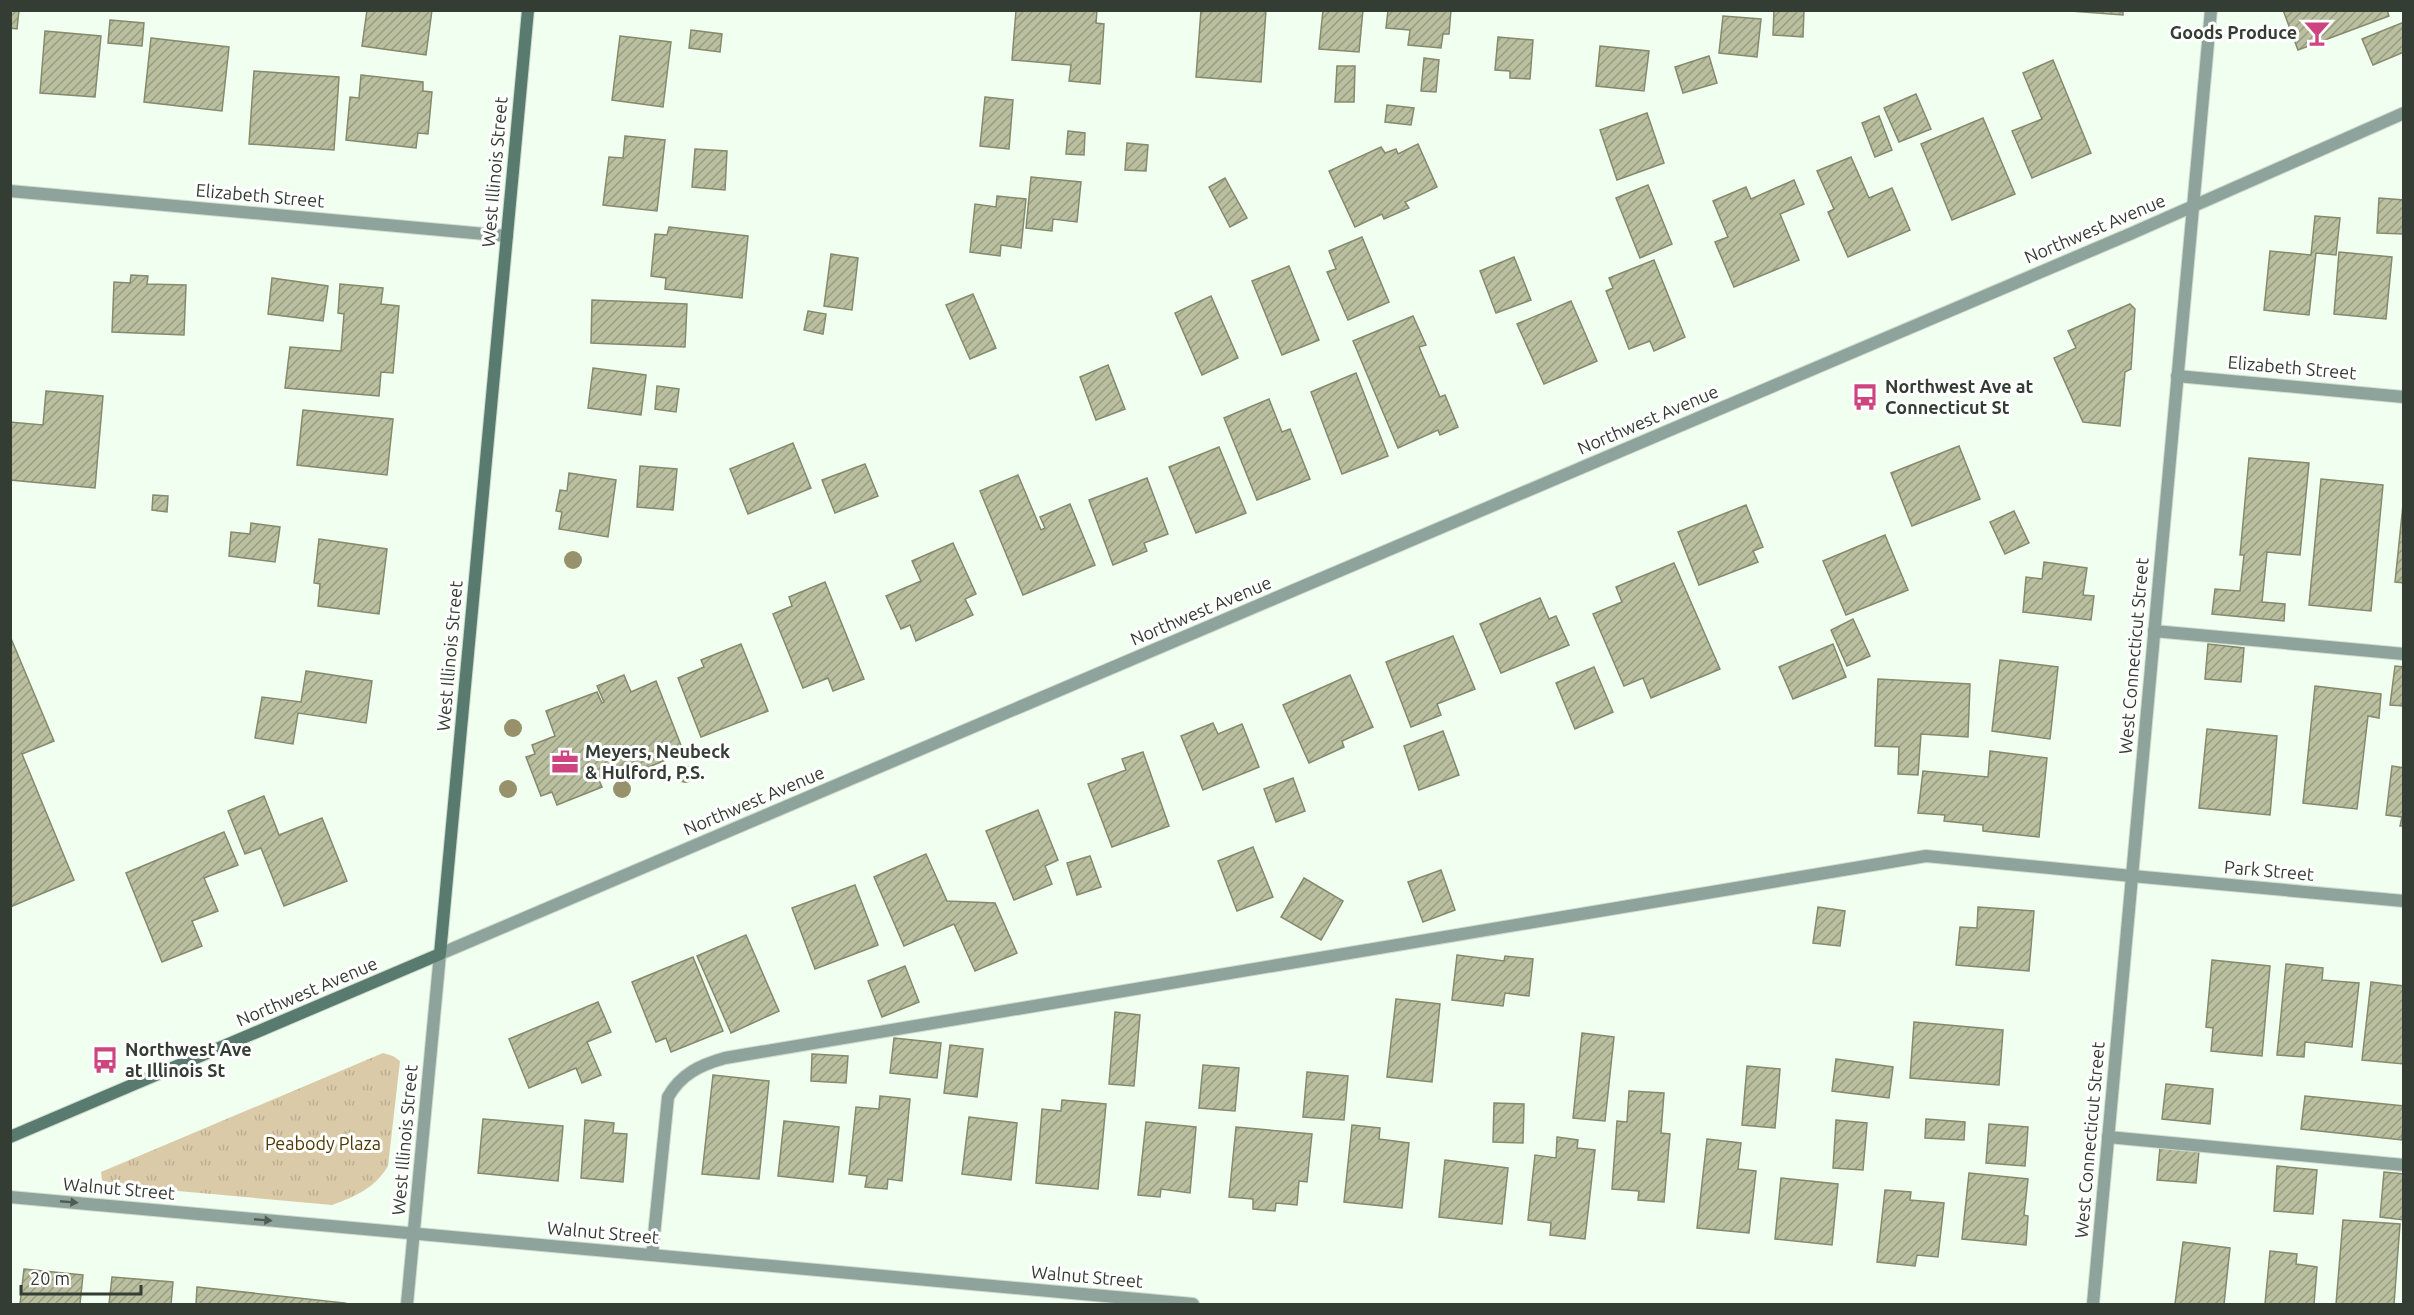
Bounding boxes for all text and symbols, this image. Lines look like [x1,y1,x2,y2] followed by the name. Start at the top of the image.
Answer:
[2302,18,2332,48] bar icon: Goods Produce
[2170,22,2297,42] place label: Goods Produce
[477,96,511,248] street label: West Illinois Street
[195,179,325,211] street label: Elizabeth Street
[2021,189,2168,267] street label: Northwest Avenue
[2227,351,2357,383] street label: Elizabeth Street
[1885,376,2034,417] place label: Northwest Ave at Connecticut St
[1574,380,1721,458] street label: Northwest Avenue
[1850,382,1880,412] bus stop icon: Northwest Ave at Connecticut St
[2114,557,2152,755] street label: West Connecticut Street
[1127,571,1274,649] street label: Northwest Avenue
[432,580,466,732] street label: West Illinois Street
[585,741,730,782] place label: Meyers, Neubeck & Hulford, P.S.
[550,747,580,777] office icon: Meyers, Neubeck & Hulford, P.S.
[680,761,827,839] street label: Northwest Avenue
[2223,856,2315,884] street label: Park Street
[233,952,380,1030] street label: Northwest Avenue
[125,1039,252,1080] place label: Northwest Ave at Illinois St
[2070,1041,2108,1239] street label: West Connecticut Street
[90,1045,120,1075] bus stop icon: Northwest Ave at Illinois St
[387,1064,421,1216] street label: West Illinois Street
[265,1133,381,1153] park label: Peabody Plaza
[62,1173,176,1203] street label: Walnut Street
[59,1197,78,1207] one-way arrow
[253,1215,272,1225] one-way arrow
[546,1217,660,1247] street label: Walnut Street
[21,1258,141,1296] scale bar
[1030,1261,1144,1291] street label: Walnut Street
[30,1268,70,1288] text: 20 m

